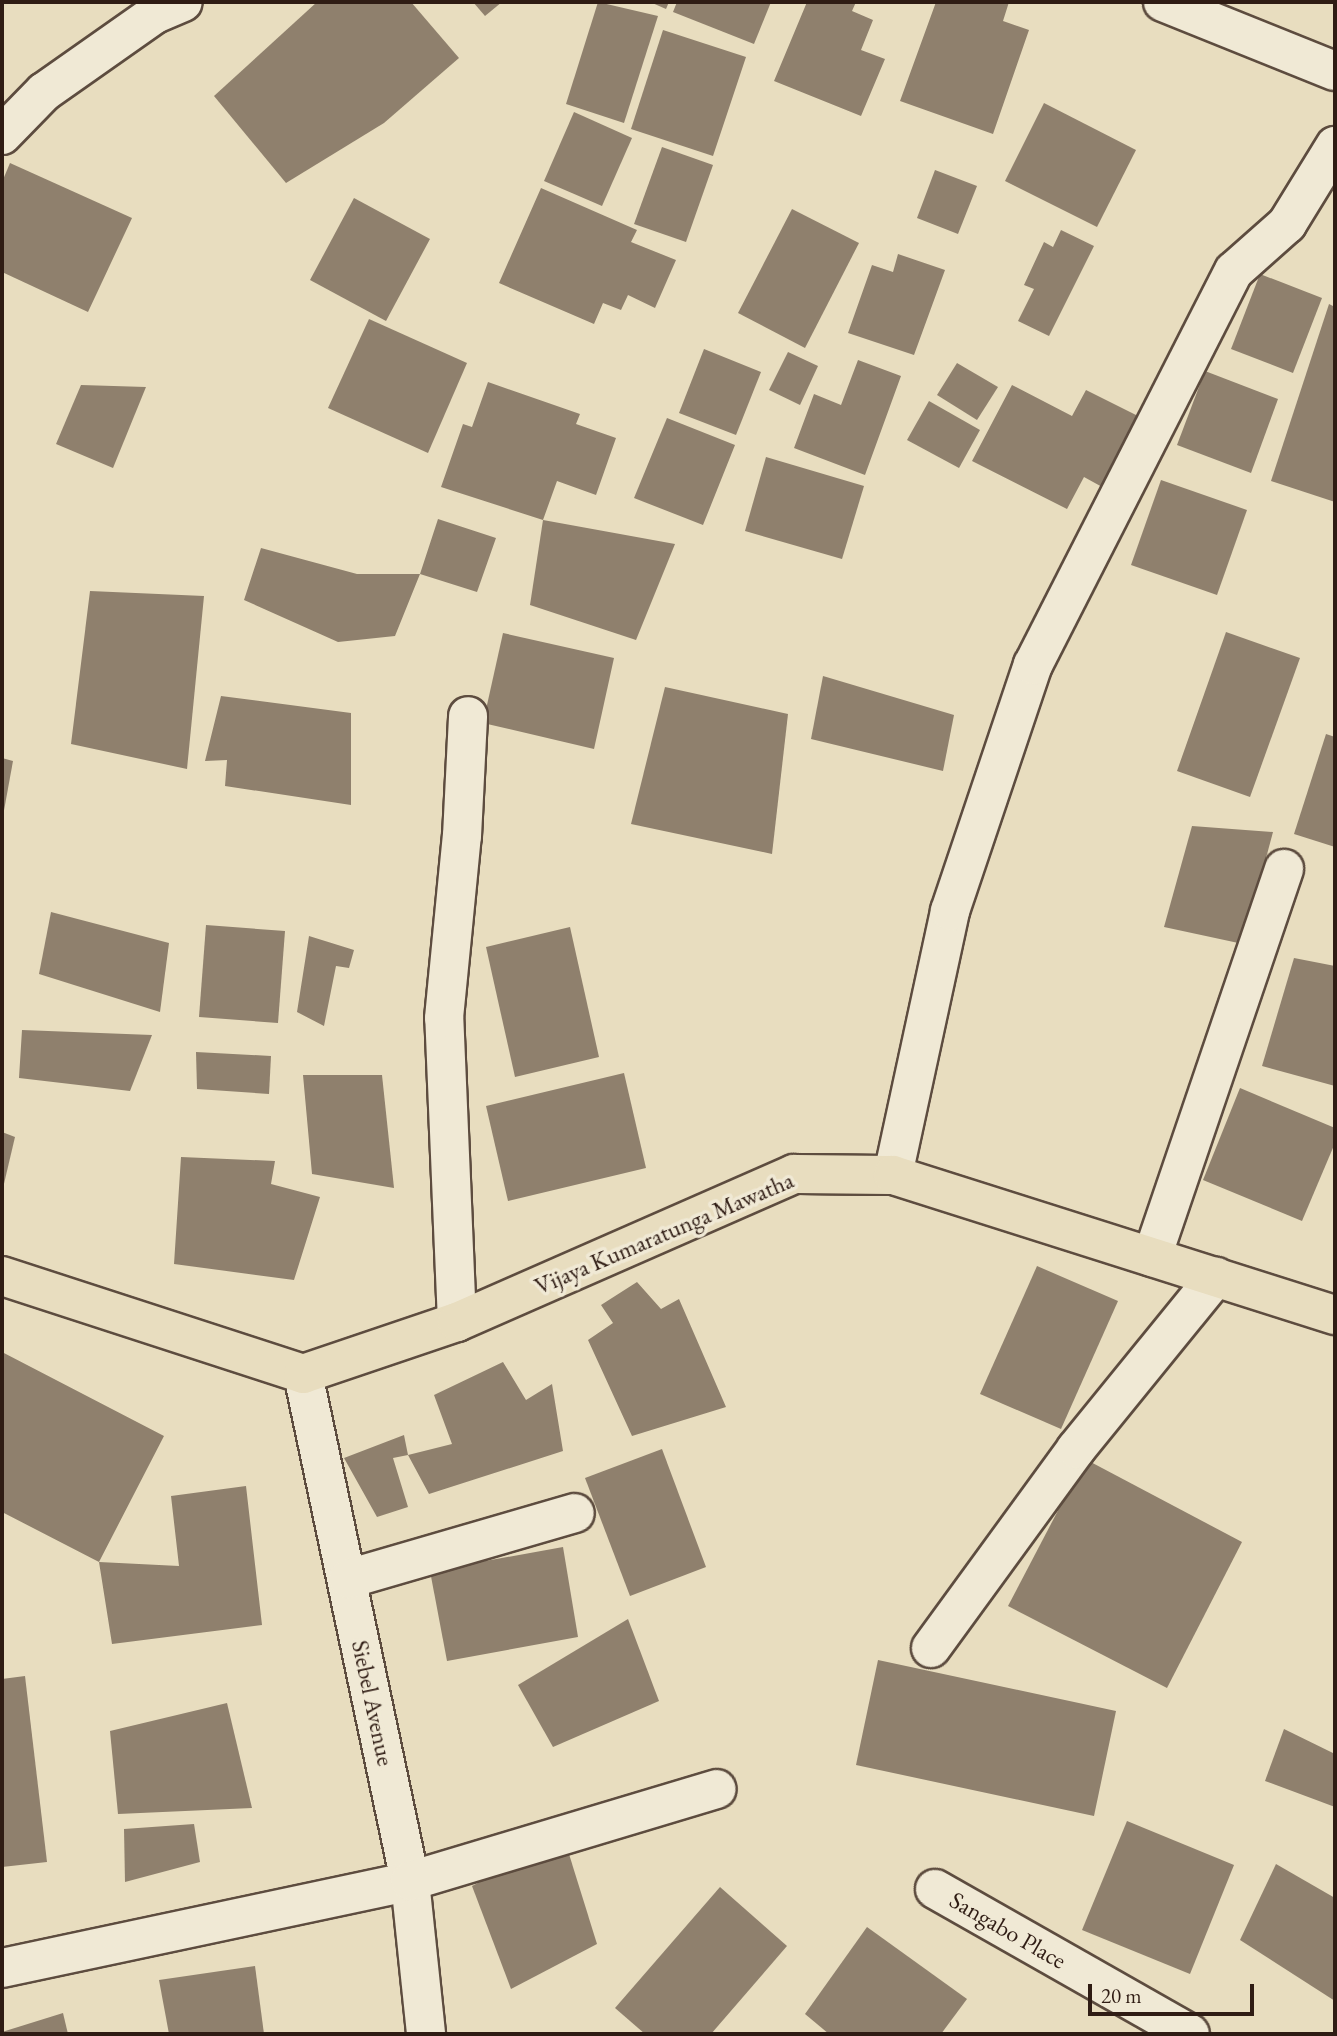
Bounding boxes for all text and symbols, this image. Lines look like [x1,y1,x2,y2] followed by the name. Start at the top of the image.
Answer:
[530,1165,798,1301] street label: Vijaya Kumaratunga Mawatha
[346,1638,400,1768] street label: Siebel Avenue
[945,1885,1071,1975] street label: Sangabo Place
[1092,1969,1258,2013] scale bar
[1101,1982,1142,2009] text: 20 m

